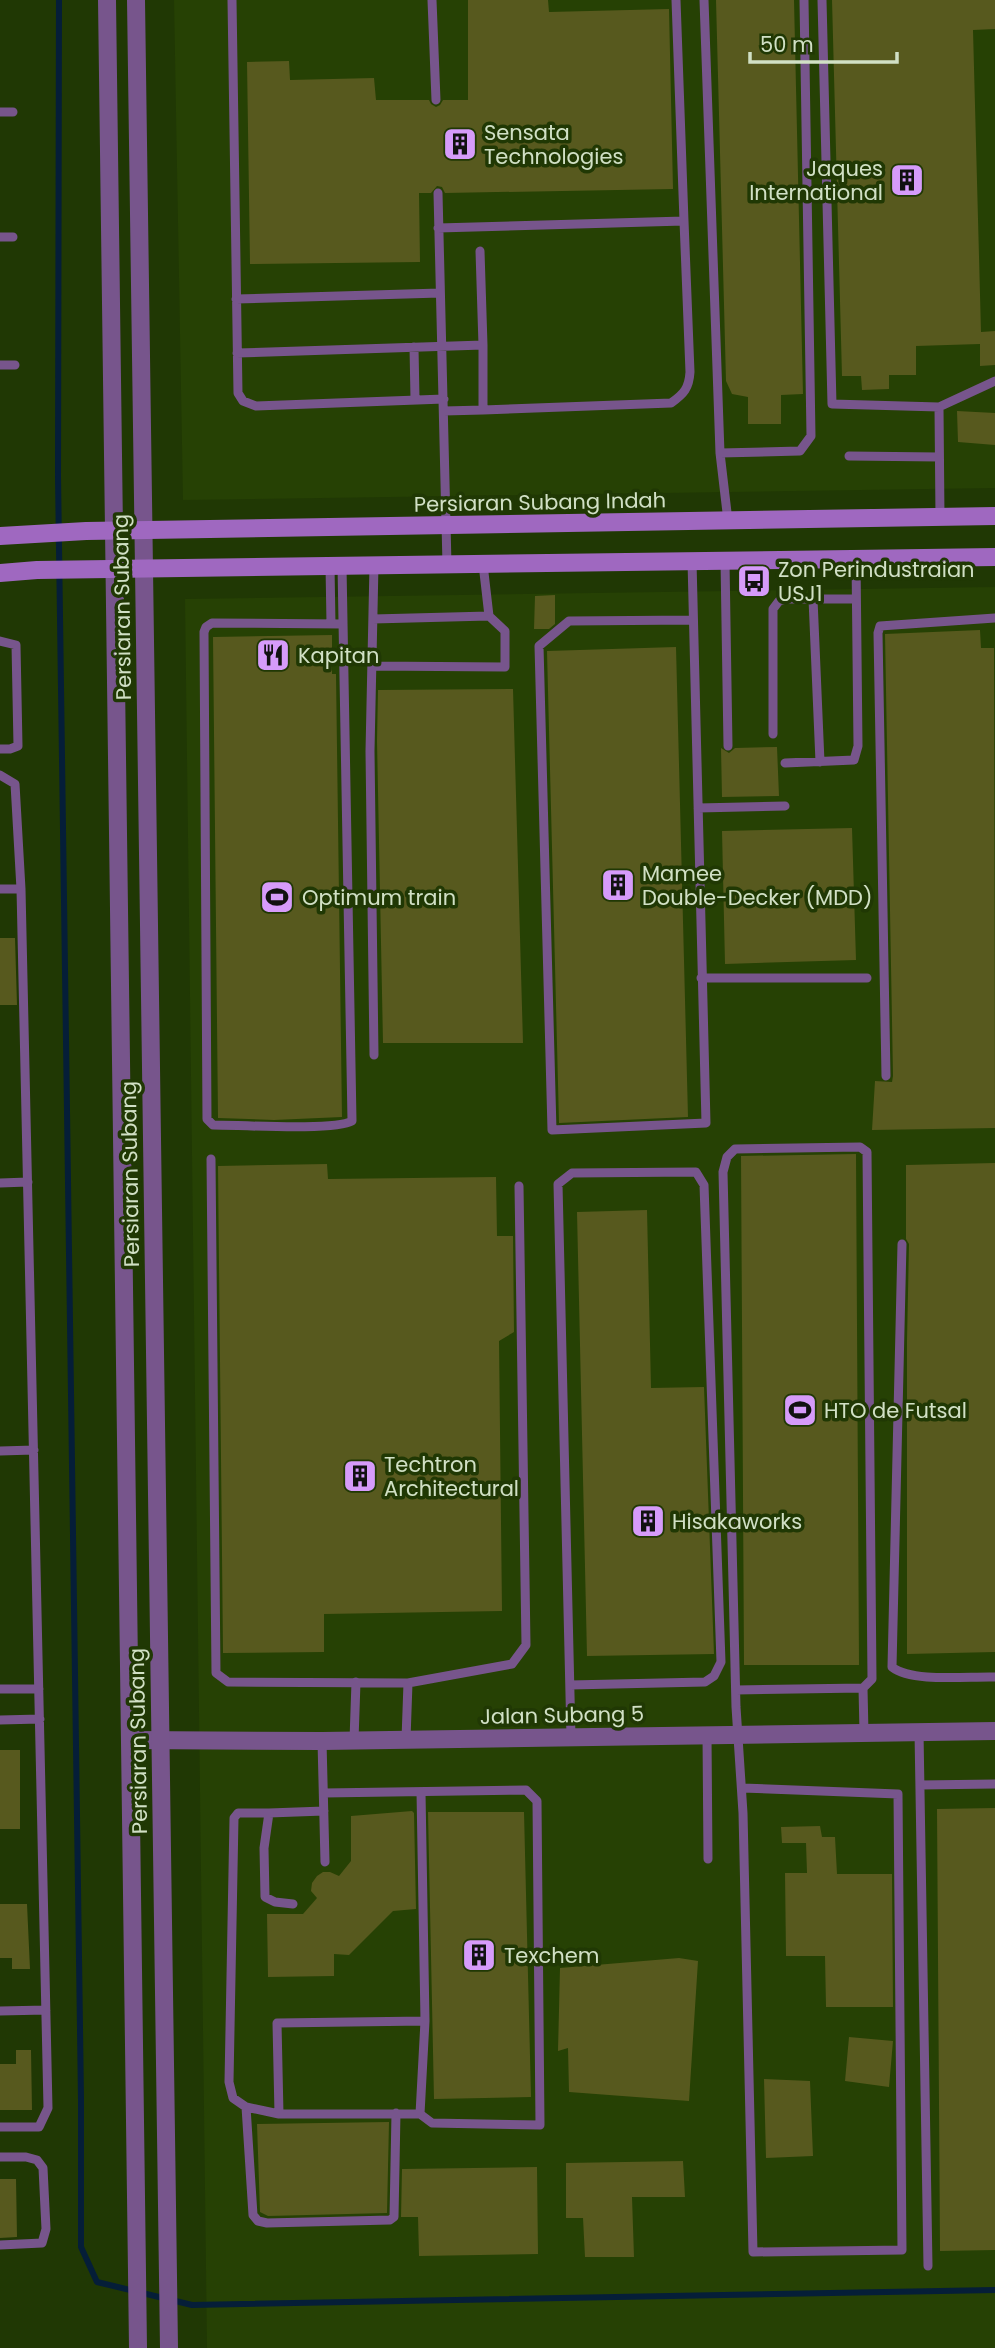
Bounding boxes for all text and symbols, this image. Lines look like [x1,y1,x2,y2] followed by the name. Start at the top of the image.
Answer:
[750,21,897,65] scale bar
[760,30,814,59] text: 50 m
[484,118,623,171] place label: Sensata Technologies
[441,125,479,163] building icon: Sensata Technologies
[749,154,883,207] place label: Jaques International
[888,161,926,199] building icon: Jaques International
[414,485,666,519] street label: Persiaran Subang Indah
[106,514,138,700] street label: Persiaran Subang
[778,555,975,608] place label: Zon Perindustraian USJ1
[735,562,773,600] bus stop icon: Zon Perindustraian USJ1
[254,636,292,674] restaurant icon: Kapitan
[298,641,379,670] place label: Kapitan
[642,859,872,912] place label: Mamee Double-Decker (MDD)
[599,866,637,904] building icon: Mamee Double-Decker (MDD)
[258,878,296,916] sports icon: Optimum train
[302,883,456,912] place label: Optimum train
[114,1081,146,1267] street label: Persiaran Subang
[781,1391,819,1429] sports icon: HTO de Futsal
[824,1396,967,1425] place label: HTO de Futsal
[384,1450,519,1503] place label: Techtron Architectural
[341,1457,379,1495] building icon: Techtron Architectural
[629,1502,667,1540] building icon: Hisakaworks
[672,1507,802,1536] place label: Hisakaworks
[122,1648,154,1834] street label: Persiaran Subang
[480,1699,644,1731] street label: Jalan Subang 5
[460,1936,498,1974] building icon: Texchem
[504,1941,599,1970] place label: Texchem

